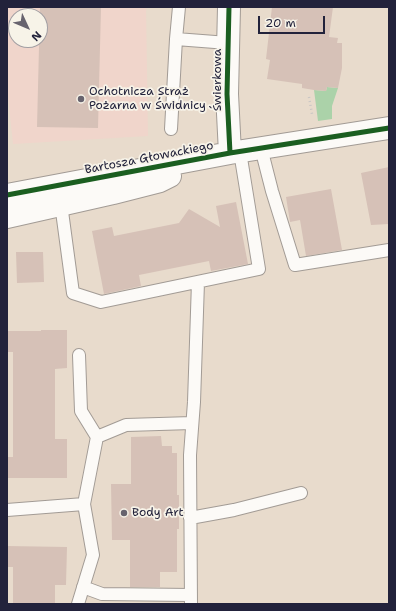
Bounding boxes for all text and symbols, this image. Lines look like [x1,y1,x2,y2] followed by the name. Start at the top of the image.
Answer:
[8,8,48,48] north arrow
[260,8,327,34] scale bar
[265,15,296,31] text: 20 m
[28,28,45,44] text: N
[211,49,225,111] street label: Świerkowa
[89,85,206,113] place label: Ochotnicza Straż Pożarna w Świdnicy
[76,94,86,104] marker: Ochotnicza Straż Pożarna w Świdnicy
[83,138,215,178] street label: Bartosza Głowackiego
[132,506,184,520] place label: Body Art
[119,508,129,518] marker: Body Art

